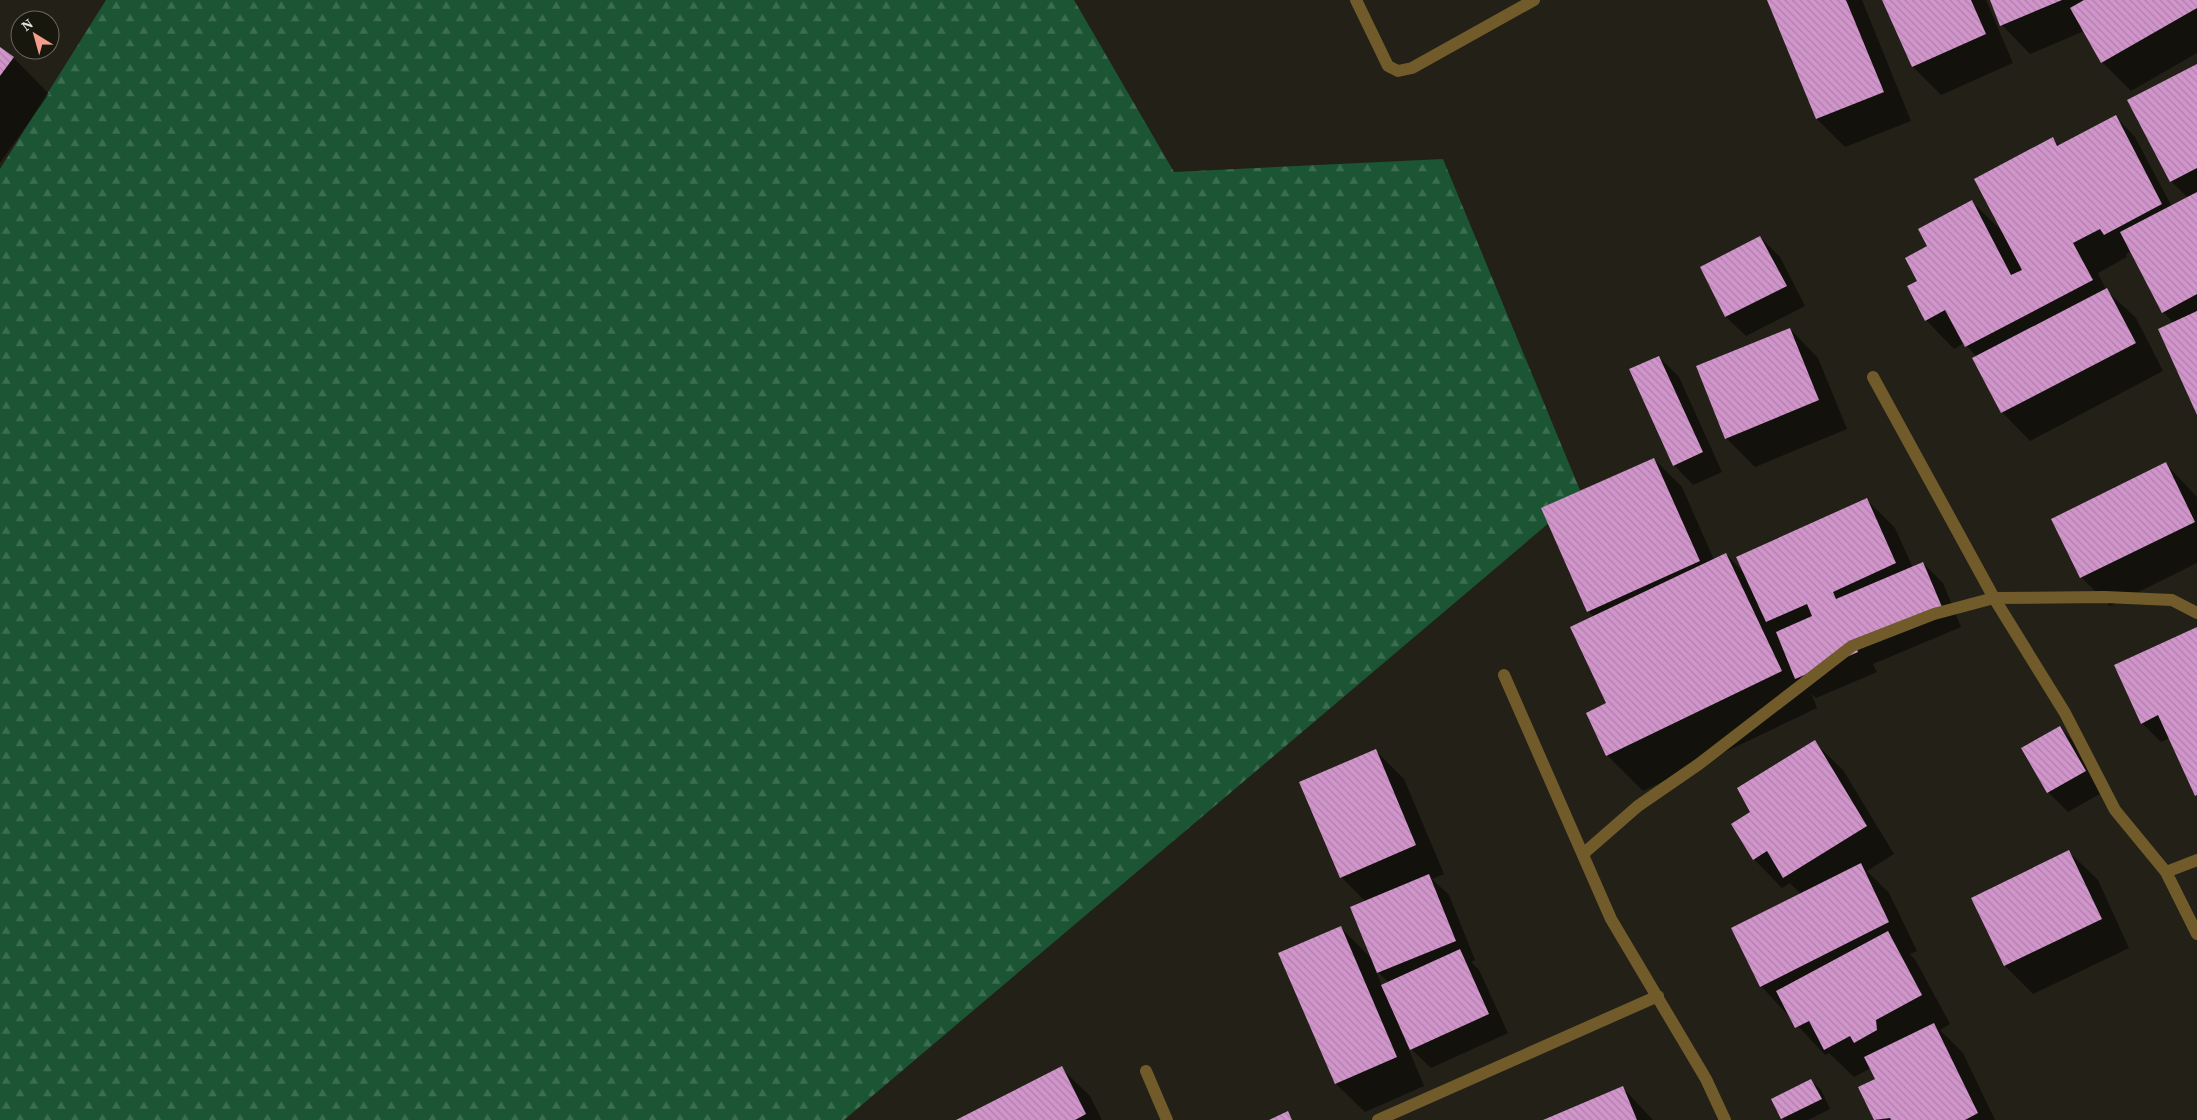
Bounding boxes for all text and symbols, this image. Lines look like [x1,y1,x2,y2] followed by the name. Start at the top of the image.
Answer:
[10,10,60,60] north arrow
[17,14,37,36] text: N

